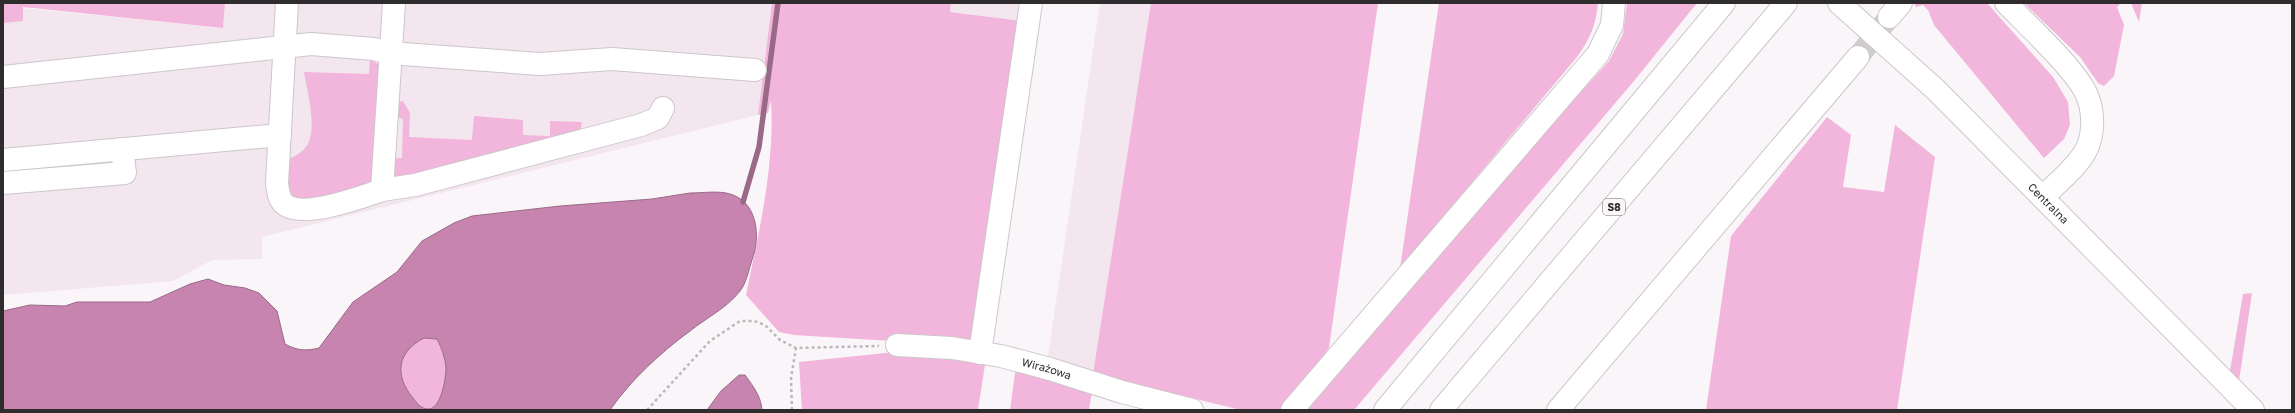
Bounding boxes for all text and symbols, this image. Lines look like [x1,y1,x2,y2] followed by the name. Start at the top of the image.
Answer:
[2026,180,2072,226] street label: Centralna
[1603,199,1625,215] road number: S8
[1021,355,1073,381] street label: Wirażowa

